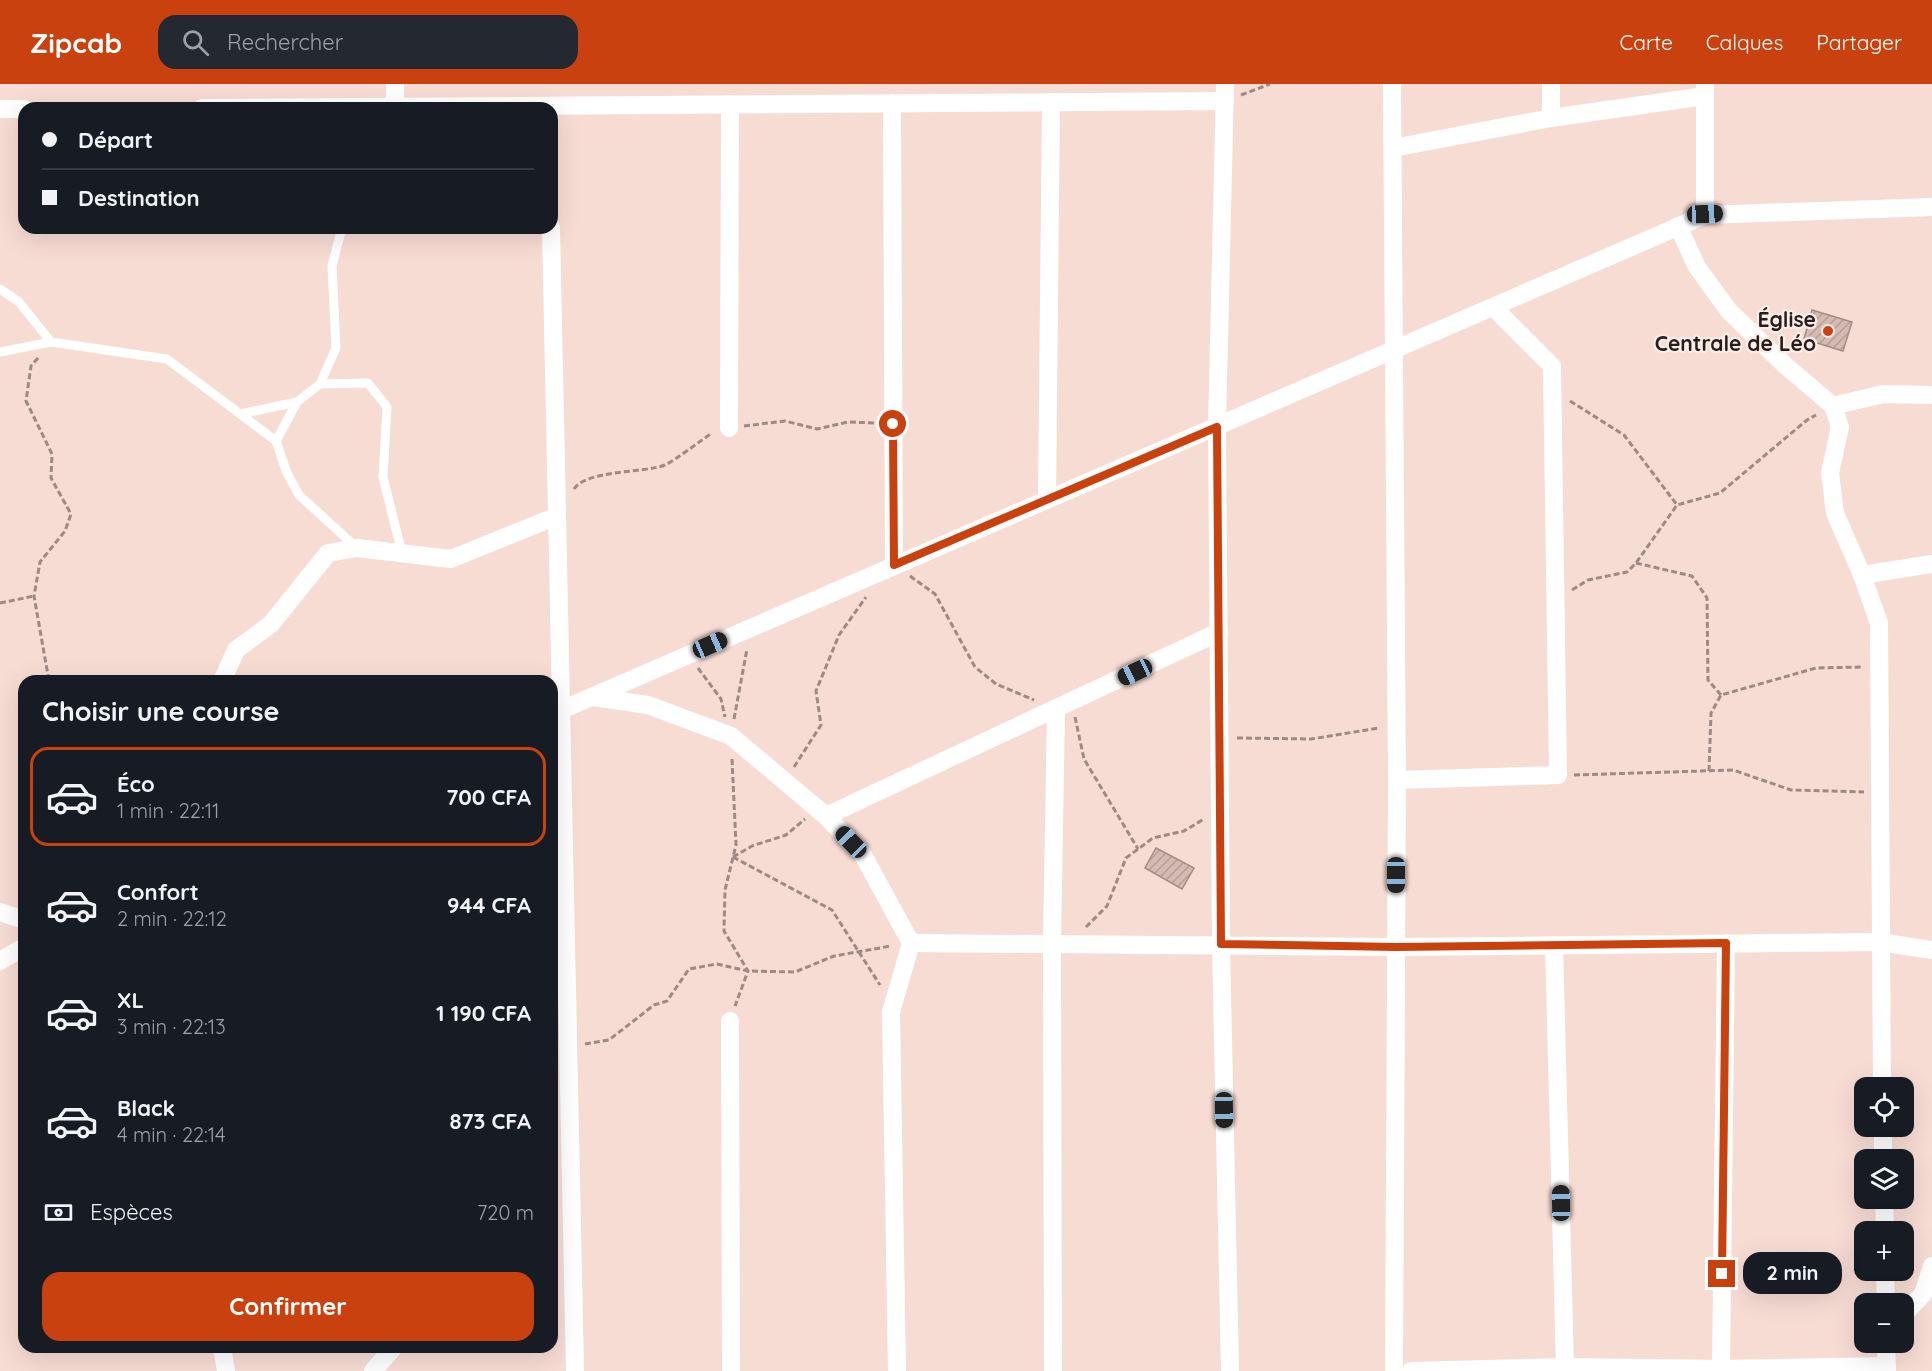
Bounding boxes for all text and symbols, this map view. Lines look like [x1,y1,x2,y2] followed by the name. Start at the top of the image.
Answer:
[158,15,578,69] search box
[30,25,122,60] text: Zipcab
[179,26,212,59] icon: search
[227,28,343,56] text: Rechercher
[1619,29,1673,55] text: Carte
[1706,29,1783,55] text: Calques
[1816,29,1902,55] text: Partager
[78,126,153,154] text: Départ
[78,184,200,212] text: Destination
[1687,204,1723,224] car
[1655,306,1816,356] place label: Église Centrale de Léo
[1821,324,1835,338] marker: Église Centrale de Léo
[879,410,906,437] route start
[690,629,730,661] car
[1115,656,1155,688] car
[42,694,279,728] text: Choisir une course
[45,770,99,824] icon: car
[117,770,155,798] text: Éco
[446,783,531,811] text: 700 CFA
[117,798,219,823] text: 1 min · 22:11
[832,823,870,861] car
[1387,857,1405,893] car
[45,878,99,932] icon: car
[117,878,199,906] text: Confort
[447,891,531,919] text: 944 CFA
[117,906,227,931] text: 2 min · 22:12
[45,986,99,1040] icon: car
[117,986,144,1014] text: XL
[436,999,531,1027] text: 1 190 CFA
[117,1014,226,1039] text: 3 min · 22:13
[1854,1077,1914,1353] map controls
[1854,1077,1914,1137] button: locate
[1215,1092,1233,1128] car
[45,1094,99,1148] icon: car
[117,1094,175,1122] text: Black
[449,1107,531,1135] text: 873 CFA
[117,1122,225,1147] text: 4 min · 22:14
[1854,1149,1914,1209] button: layers
[1552,1185,1570,1221] car
[42,1196,75,1229] icon: cash
[90,1198,173,1226] text: Espèces
[477,1200,534,1225] text: 720 m
[1854,1221,1914,1281] button: +
[1743,1253,1842,1295] callout: 2 min
[1708,1260,1735,1287] route end
[1766,1260,1819,1285] text: 2 min
[42,1272,534,1341] button: Confirmer
[1854,1293,1914,1353] button: −

